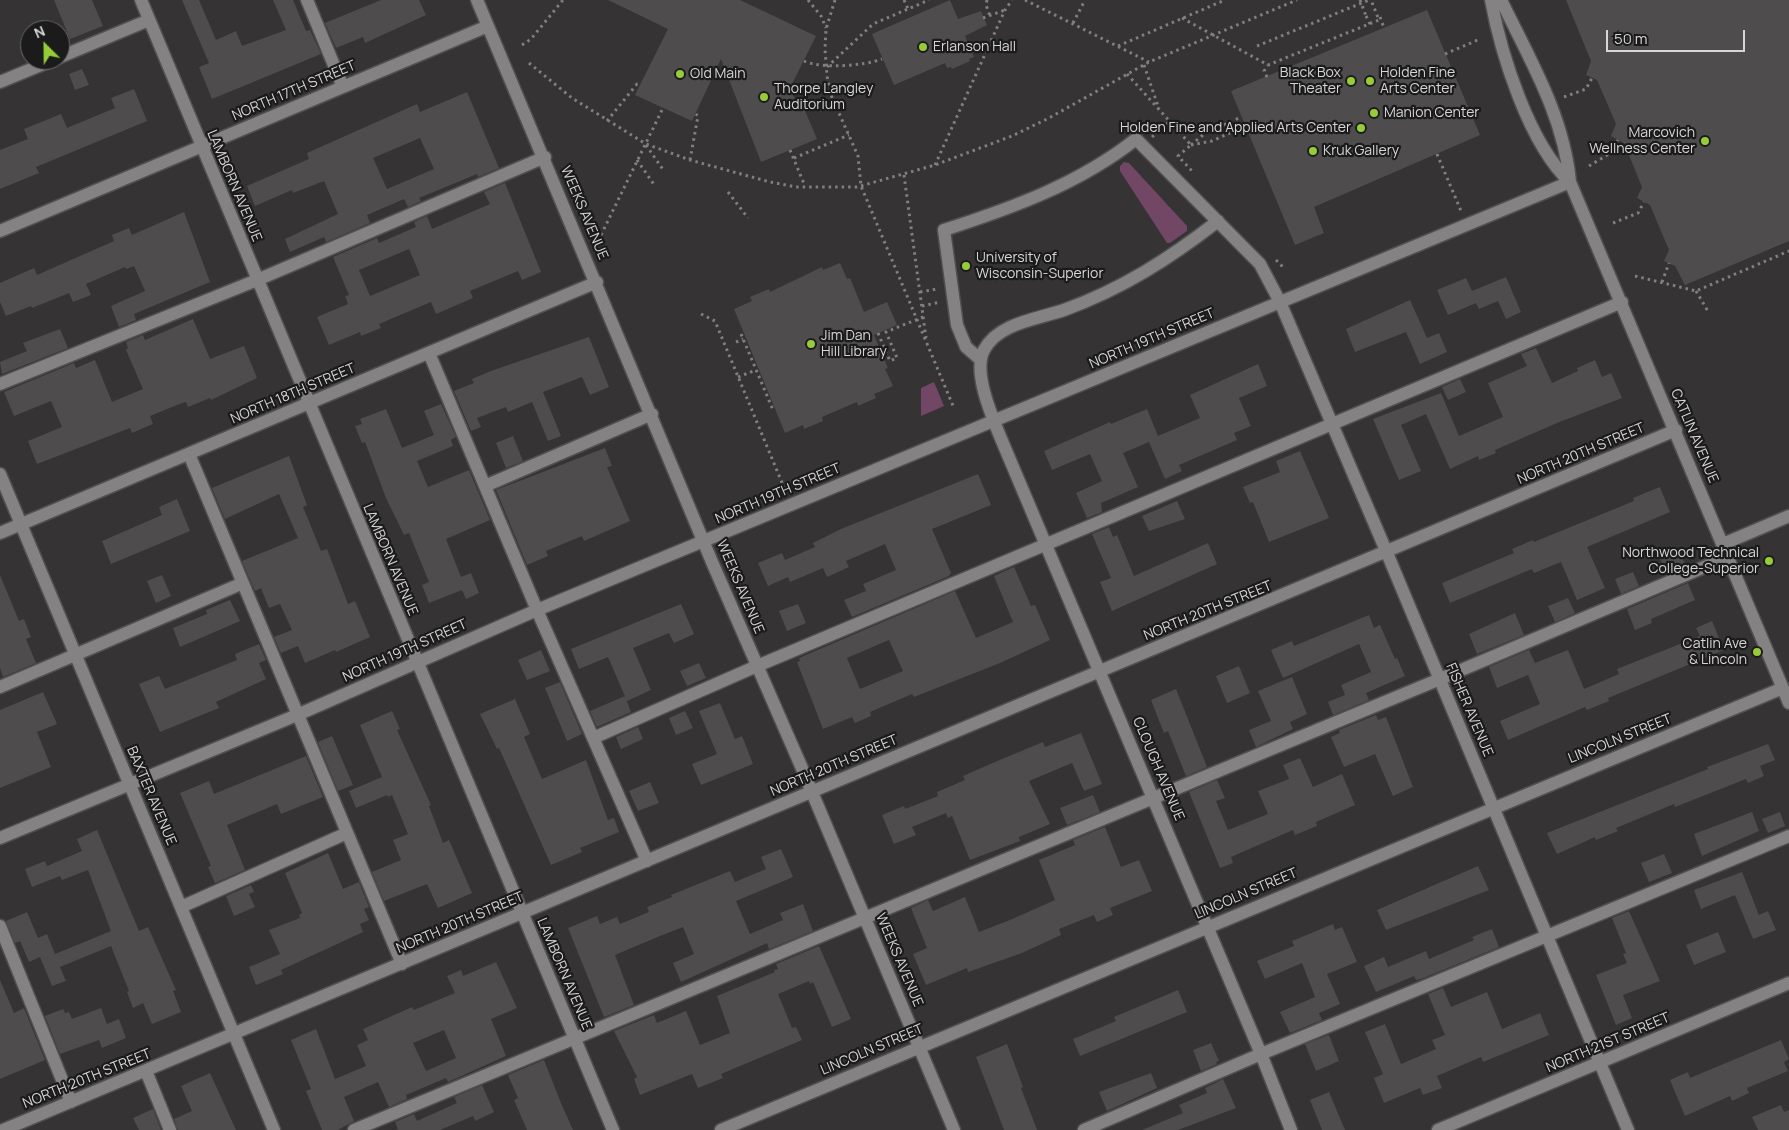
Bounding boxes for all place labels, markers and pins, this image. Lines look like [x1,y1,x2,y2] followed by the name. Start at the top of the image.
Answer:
[933,39,1016,55] place label: Erlanson Hall
[917,41,929,53] marker: Erlanson Hall
[1280,65,1341,98] place label: Black Box Theater
[1380,65,1455,98] place label: Holden Fine Arts Center
[690,66,746,82] place label: Old Main
[674,68,686,80] marker: Old Main
[1345,75,1357,87] marker: Black Box Theater
[1364,75,1376,87] marker: Holden Fine Arts Center
[774,81,873,114] place label: Thorpe Langley Auditorium
[758,91,770,103] marker: Thorpe Langley Auditorium
[1384,105,1479,121] place label: Manion Center
[1368,107,1380,119] marker: Manion Center
[1120,120,1351,136] place label: Holden Fine and Applied Arts Center
[1355,122,1367,134] marker: Holden Fine and Applied Arts Center
[1589,125,1695,158] place label: Marcovich Wellness Center
[1699,135,1711,147] marker: Marcovich Wellness Center
[1323,143,1399,159] place label: Kruk Gallery
[1307,145,1319,157] marker: Kruk Gallery
[976,250,1103,282] place label: University of Wisconsin-Superior
[960,260,972,272] marker: University of Wisconsin-Superior
[821,328,887,361] place label: Jim Dan Hill Library
[805,338,817,350] marker: Jim Dan Hill Library
[1622,545,1759,578] place label: Northwood Technical College-Superior
[1763,555,1775,567] marker: Northwood Technical College-Superior
[1683,636,1747,669] place label: Catlin Ave & Lincoln
[1751,646,1763,658] marker: Catlin Ave & Lincoln

